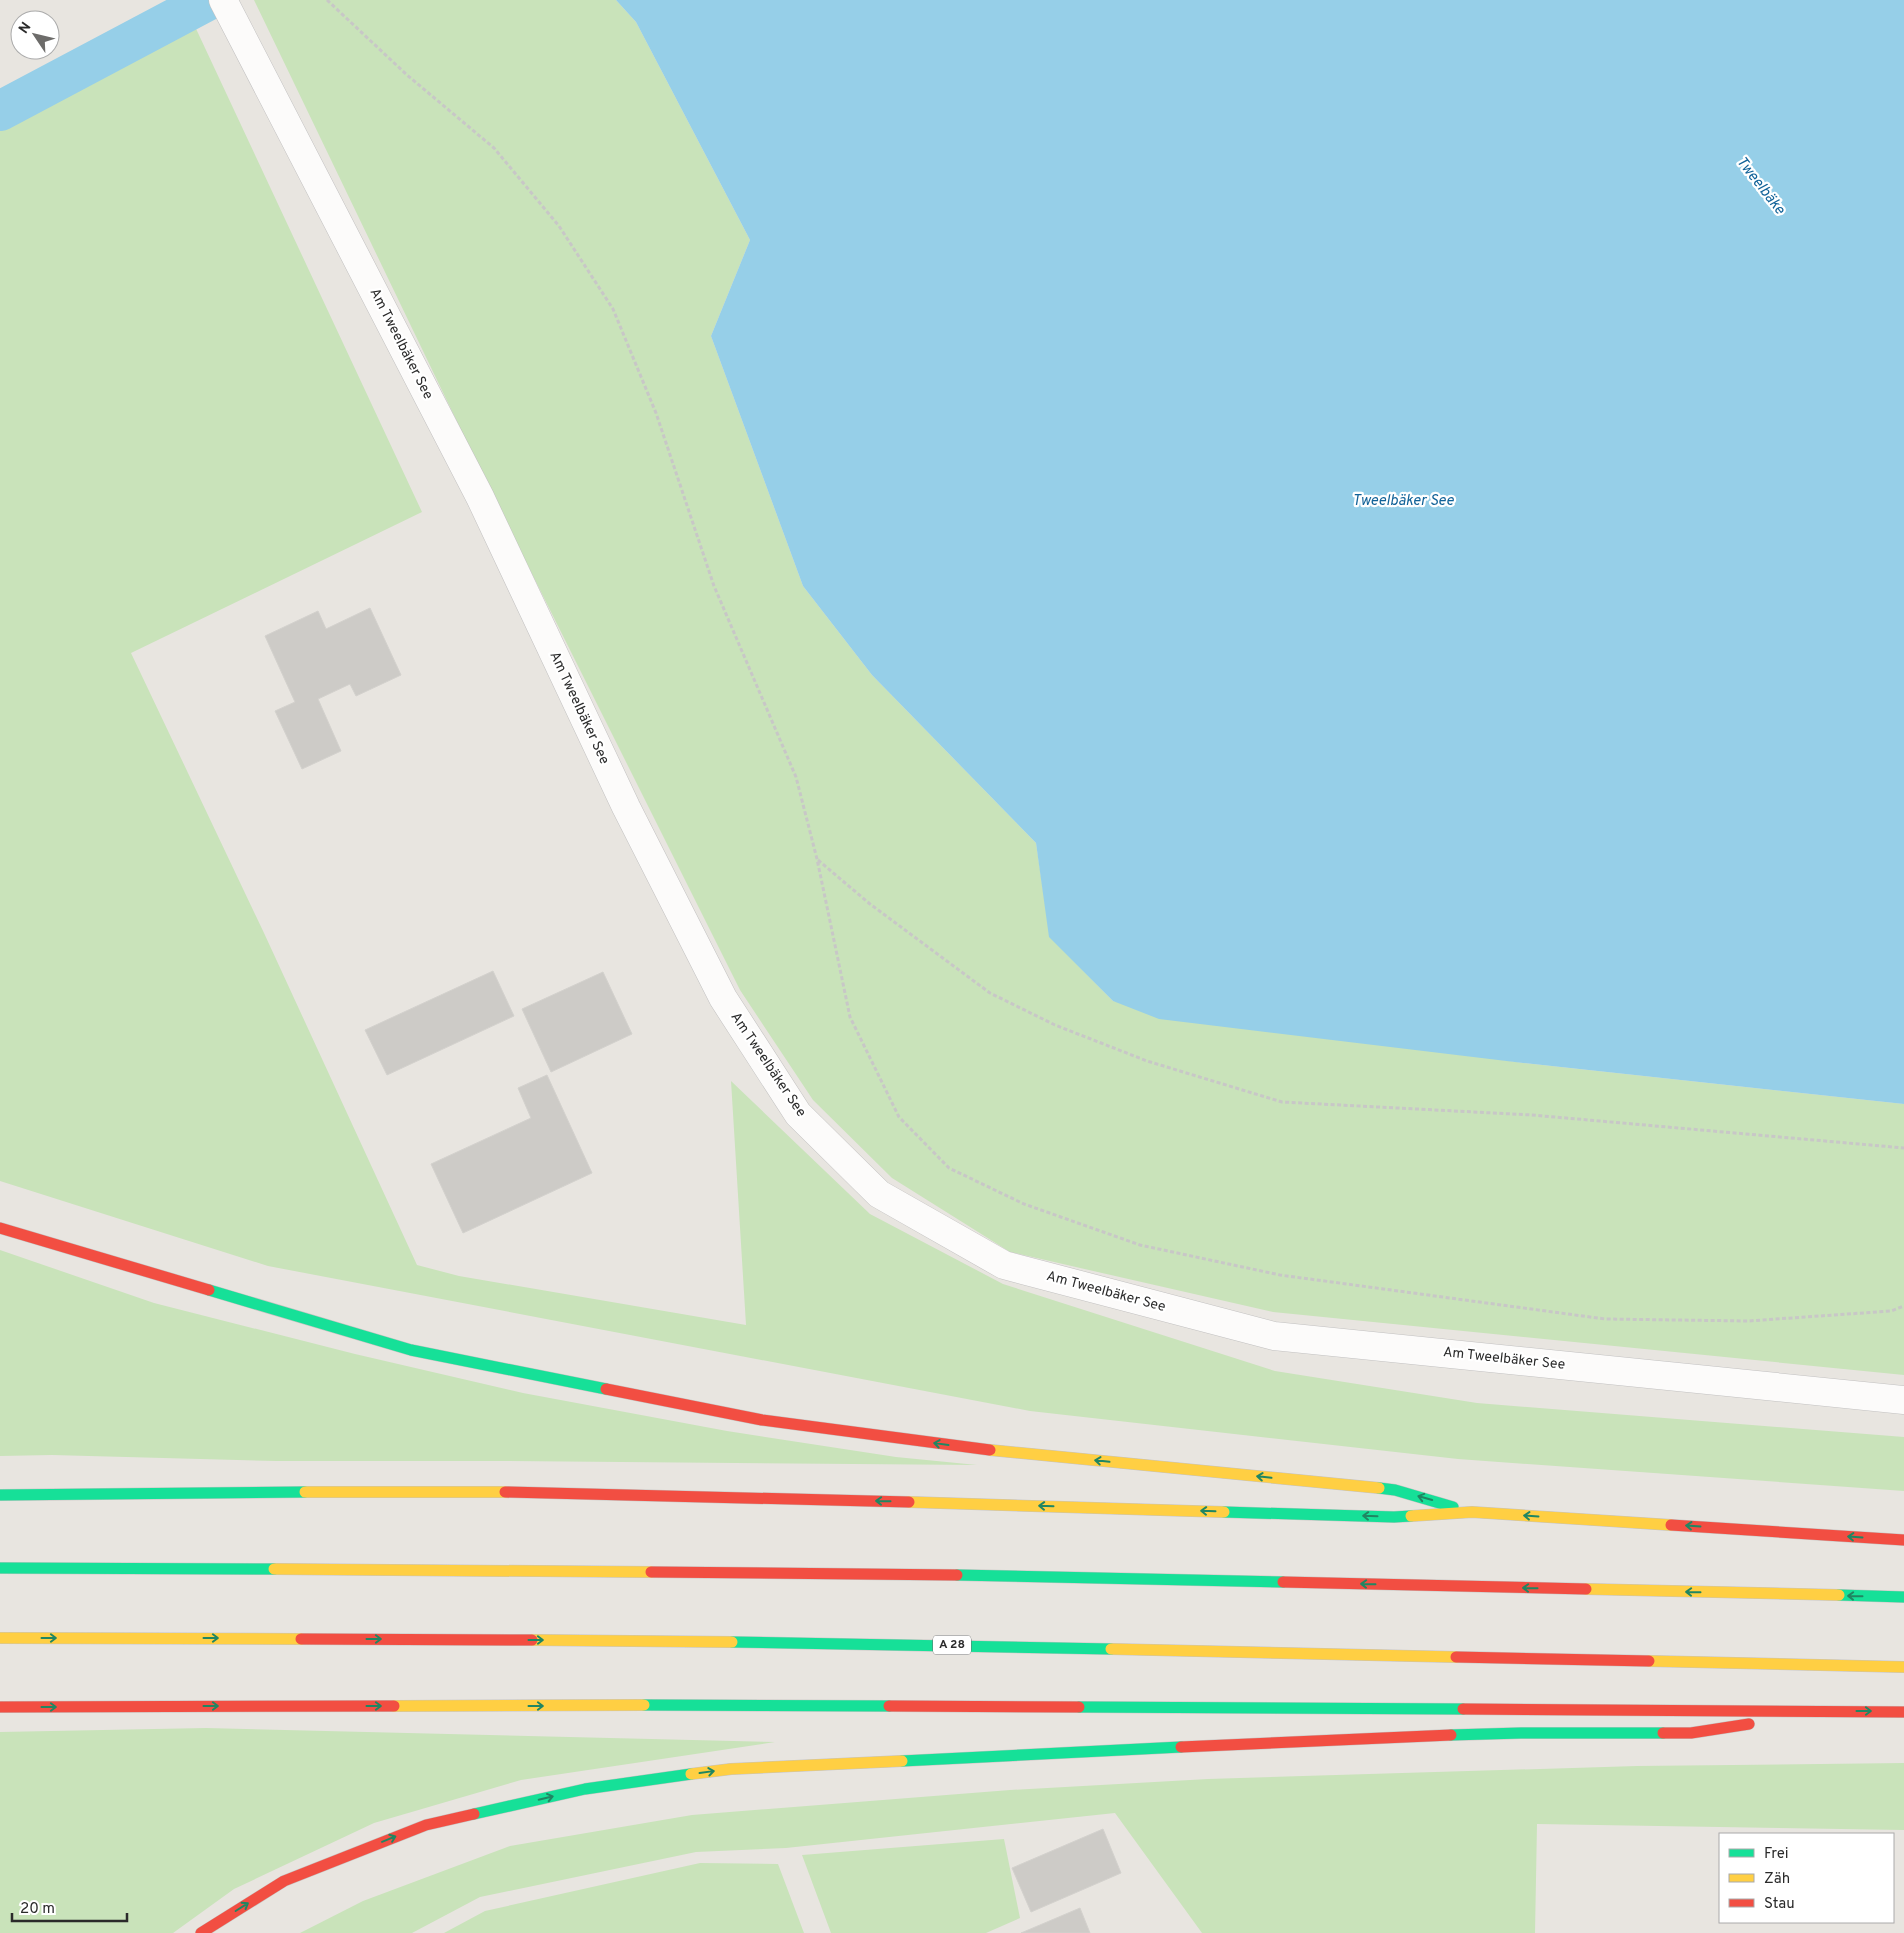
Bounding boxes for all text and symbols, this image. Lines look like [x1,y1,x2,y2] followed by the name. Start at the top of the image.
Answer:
[10,10,60,60] north arrow
[16,19,35,37] text: N
[1732,153,1789,219] water label: Tweelbäke
[366,285,436,403] street label: Am Tweelbäker See
[1352,492,1454,511] water label: Tweelbäker See
[545,649,613,767] street label: Am Tweelbäker See
[727,1009,809,1121] street label: Am Tweelbäker See
[1045,1268,1167,1316] street label: Am Tweelbäker See
[1442,1344,1566,1374] street label: Am Tweelbäker See
[933,1439,949,1449] one-way arrow
[1095,1456,1111,1466] one-way arrow
[1256,1472,1272,1482] one-way arrow
[1417,1493,1433,1503] one-way arrow
[875,1497,891,1506] one-way arrow
[1038,1501,1054,1510] one-way arrow
[1200,1506,1216,1516] one-way arrow
[1363,1511,1379,1521] one-way arrow
[1523,1511,1539,1520] one-way arrow
[1685,1522,1701,1531] one-way arrow
[1848,1532,1864,1541] one-way arrow
[1360,1579,1376,1589] one-way arrow
[1523,1583,1539,1593] one-way arrow
[1685,1587,1702,1597] one-way arrow
[1848,1591,1864,1601] one-way arrow
[40,1633,56,1643] one-way arrow
[202,1633,219,1643] one-way arrow
[365,1634,381,1644] one-way arrow
[528,1635,544,1645] one-way arrow
[933,1636,971,1654] road number: A 28
[202,1701,219,1711] one-way arrow
[365,1701,381,1711] one-way arrow
[528,1701,544,1711] one-way arrow
[40,1702,56,1712] one-way arrow
[1856,1706,1872,1716] one-way arrow
[698,1767,714,1777] one-way arrow
[538,1793,554,1802] one-way arrow
[1719,1833,1894,1923] legend
[381,1834,396,1843] one-way arrow
[1764,1845,1789,1864] text: Frei
[1764,1870,1790,1889] text: Zäh
[12,1890,128,1922] scale bar
[1764,1895,1795,1914] text: Stau
[20,1900,55,1919] text: 20 m
[235,1902,249,1912] one-way arrow

